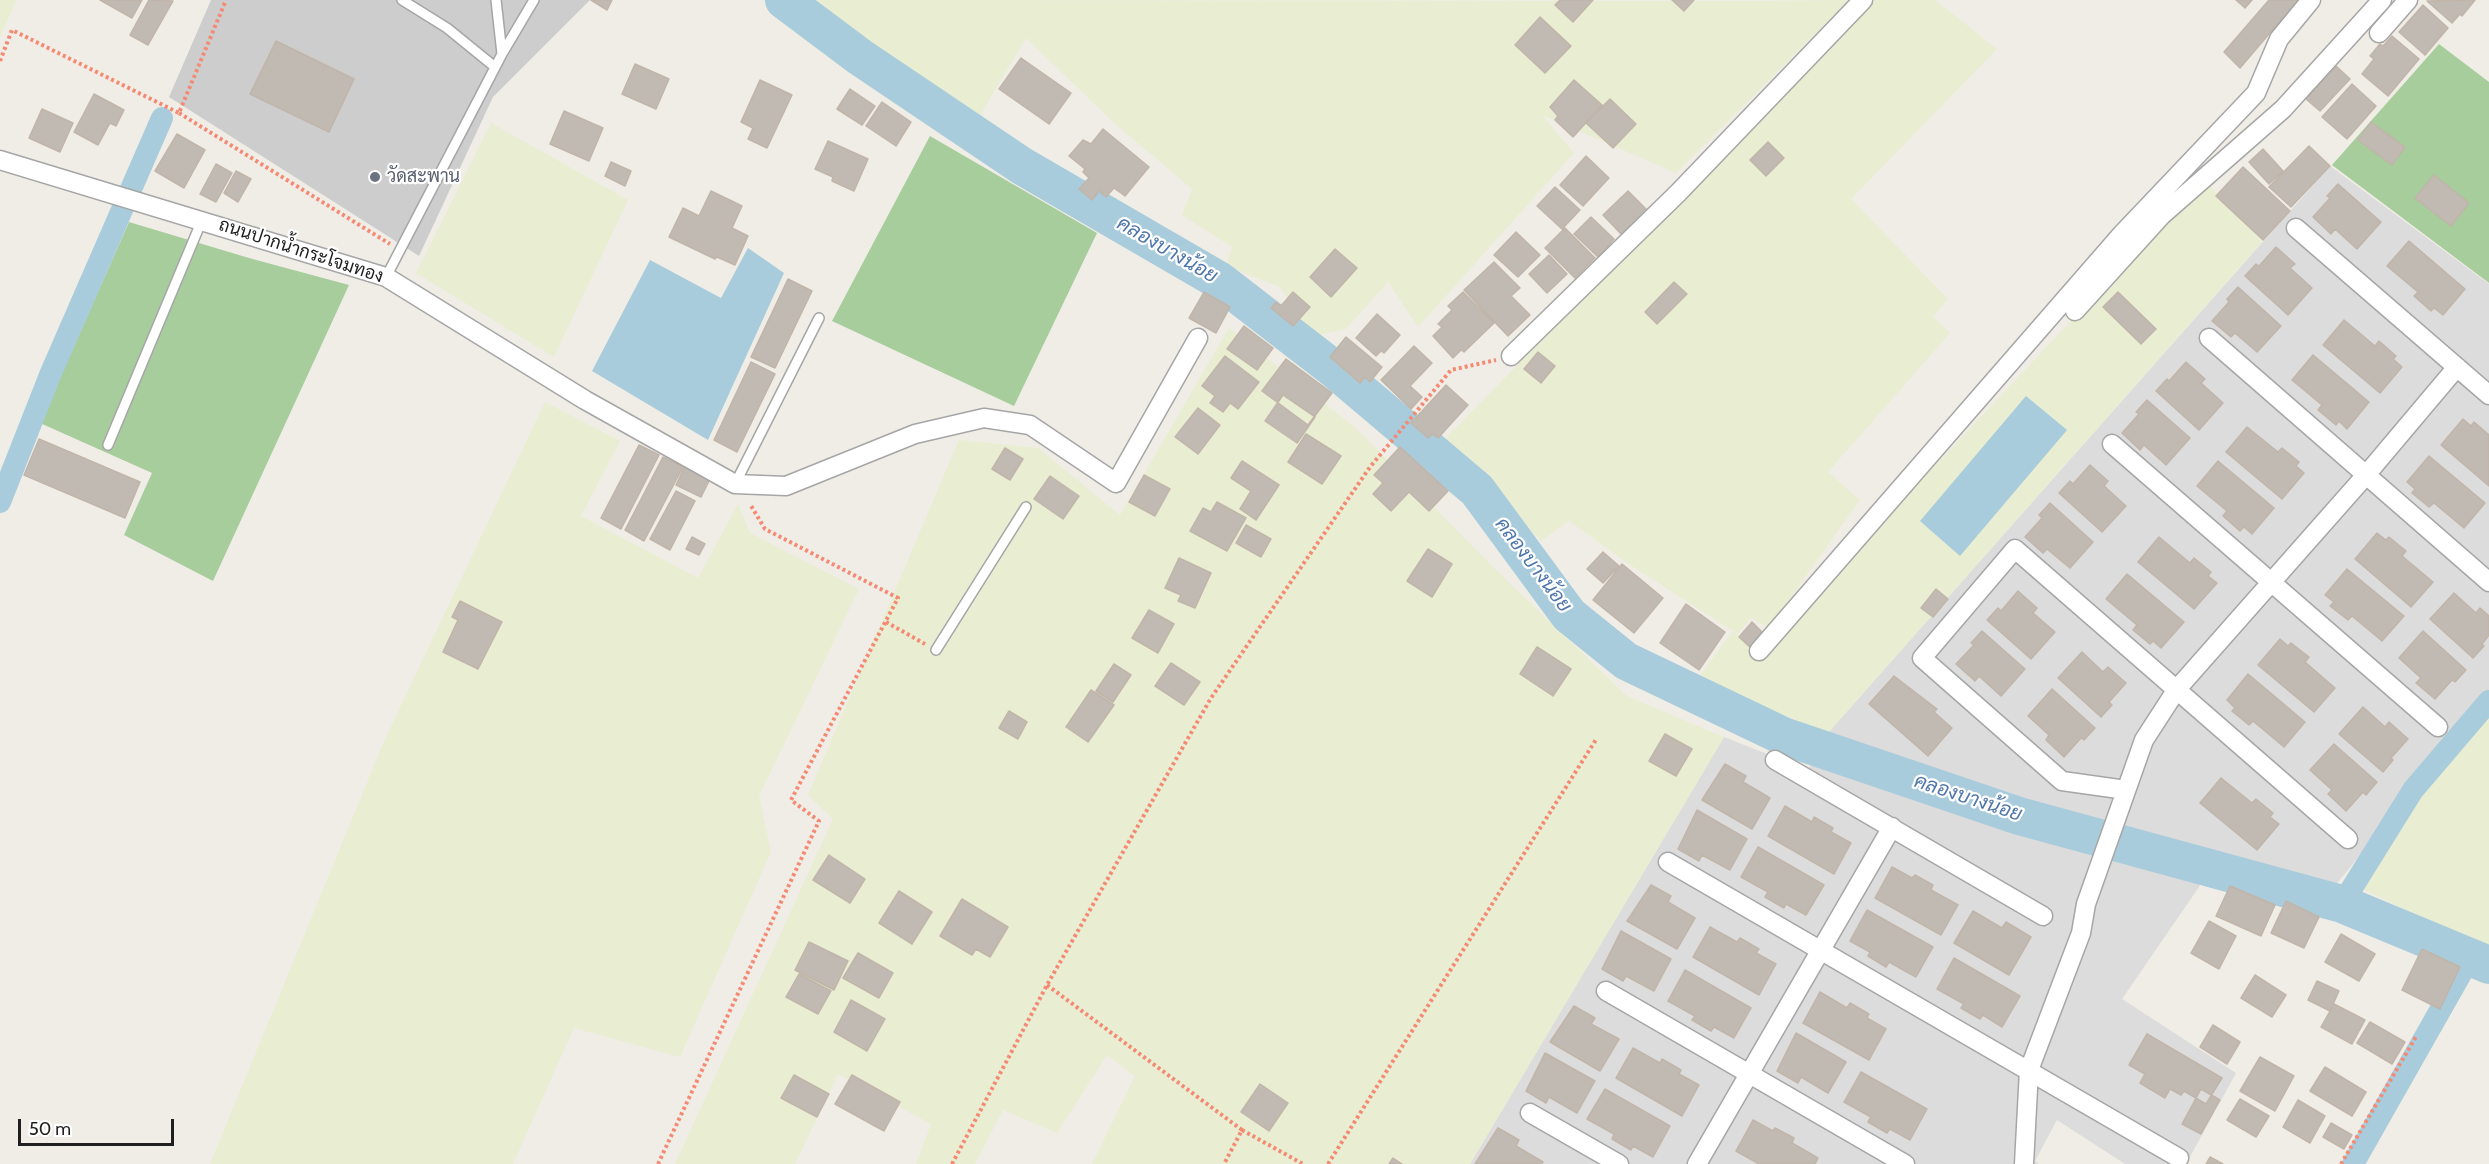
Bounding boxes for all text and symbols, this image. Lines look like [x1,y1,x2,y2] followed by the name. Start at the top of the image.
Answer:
[387,166,460,188] place label: วัดสะพาน
[368,170,382,184] marker: วัดสะพาน
[1112,212,1222,288] water label: คลองบางน้อย
[216,214,386,288] street label: ถนนปากน้ำกระโจมทอง
[1490,513,1576,617] water label: คลองบางน้อย
[1911,769,2025,827] water label: คลองบางน้อย
[21,1107,177,1145] scale bar
[29,1118,71,1140] text: 50 m

